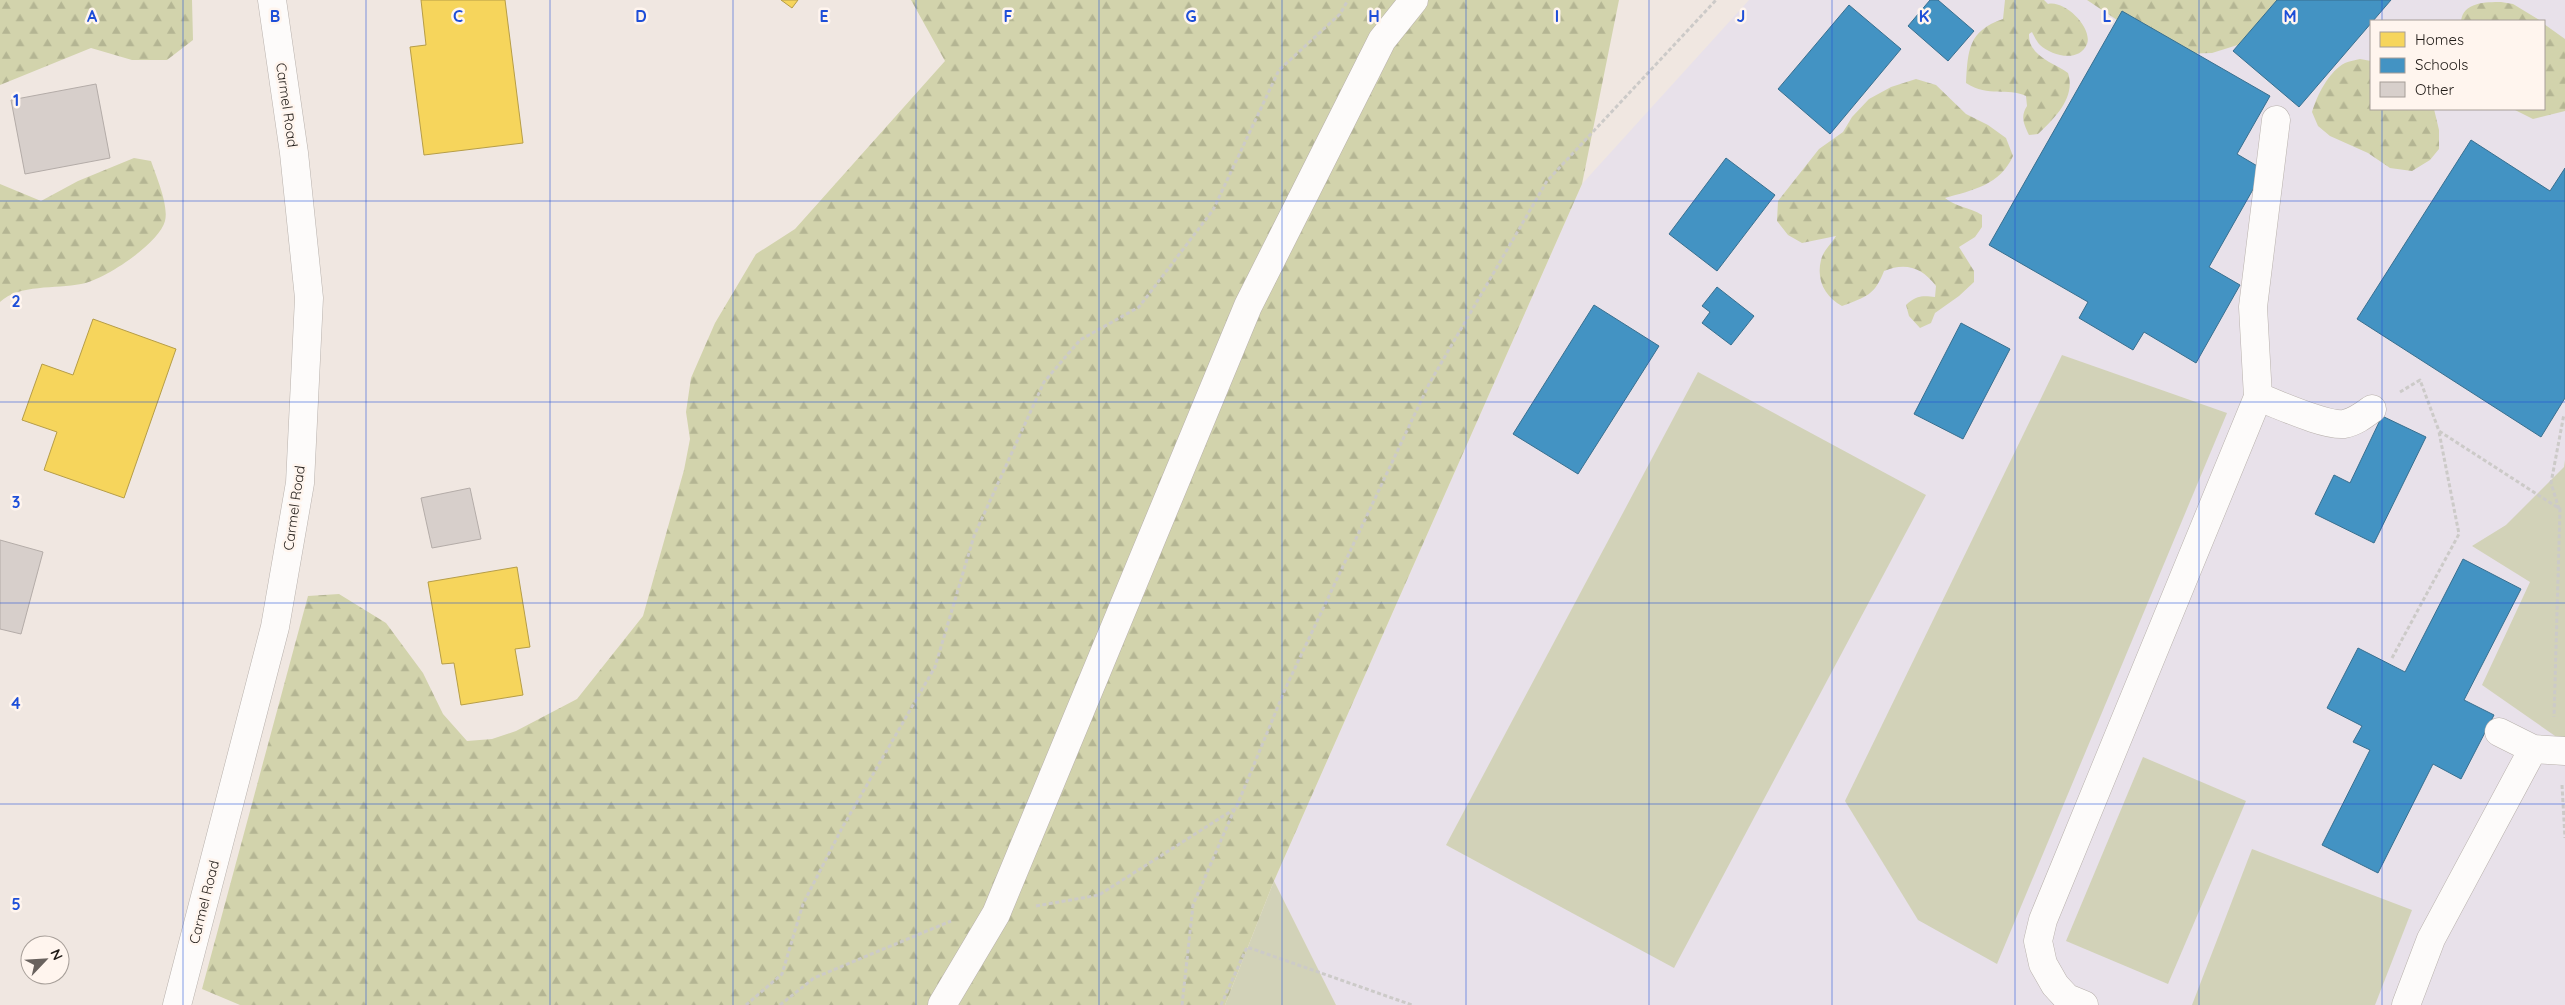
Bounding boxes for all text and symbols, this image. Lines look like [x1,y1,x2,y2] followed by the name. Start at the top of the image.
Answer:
[87,6,98,26] text: A
[270,6,280,26] text: B
[453,6,463,26] text: C
[635,6,647,26] text: D
[819,6,829,26] text: E
[1004,6,1013,26] text: F
[1185,6,1197,26] text: G
[1368,6,1380,26] text: H
[1555,6,1559,26] text: I
[1737,6,1745,26] text: J
[1919,6,1929,26] text: K
[2103,6,2112,26] text: L
[2283,6,2297,26] text: M
[2370,20,2545,110] legend
[2415,30,2464,49] text: Homes
[2415,55,2468,74] text: Schools
[272,61,302,149] street label: Carmel Road
[2415,80,2455,99] text: Other
[13,90,19,110] text: 1
[11,291,21,311] text: 2
[279,464,309,552] street label: Carmel Road
[12,492,20,512] text: 3
[11,693,21,713] text: 4
[185,858,223,946] street label: Carmel Road
[11,894,21,914] text: 5
[20,935,70,985] north arrow
[46,946,67,963] text: N

